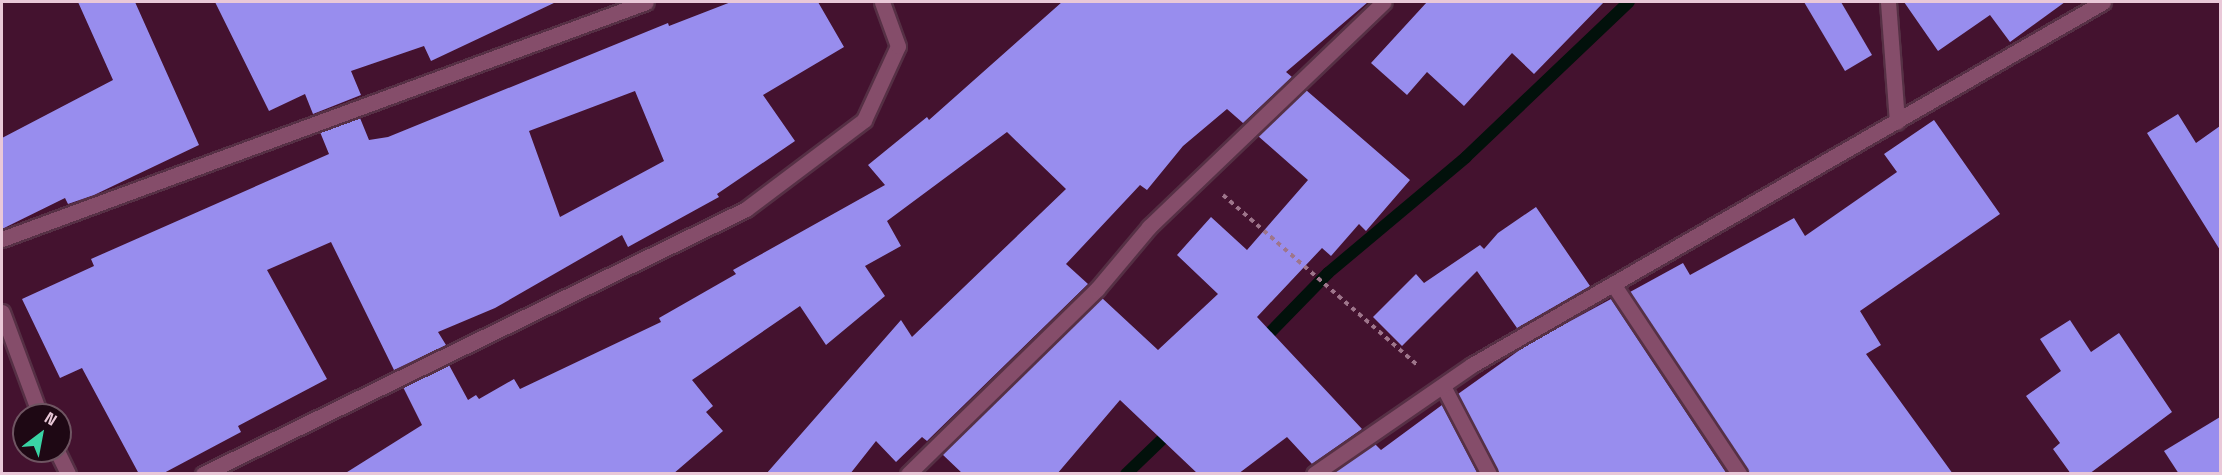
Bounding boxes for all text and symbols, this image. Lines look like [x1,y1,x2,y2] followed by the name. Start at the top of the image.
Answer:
[12,403,72,463] north arrow
[41,407,61,431] text: N

